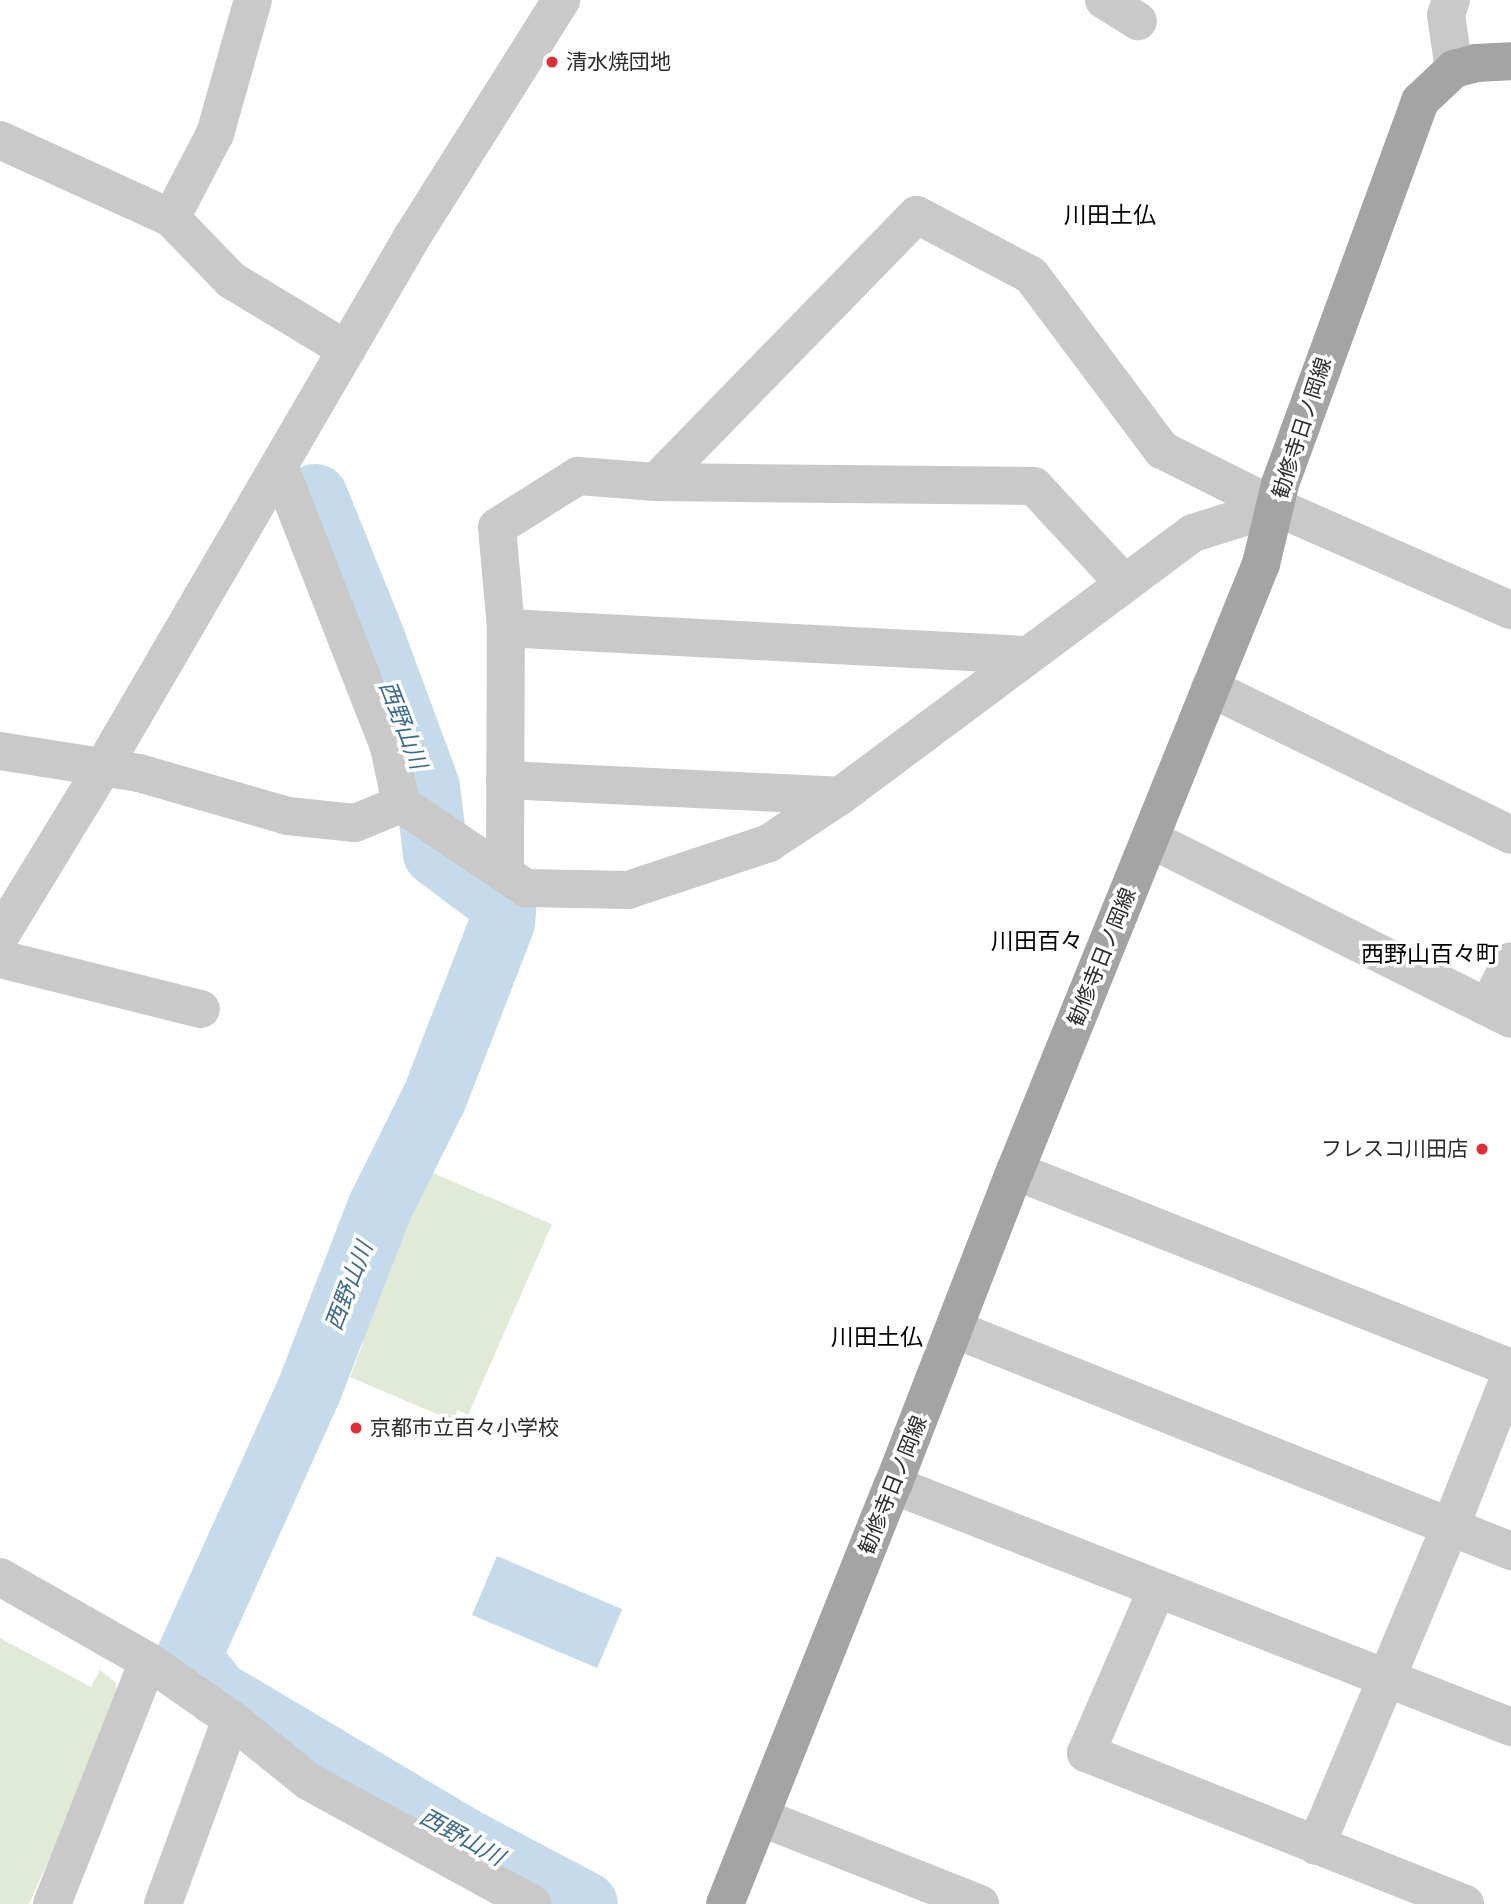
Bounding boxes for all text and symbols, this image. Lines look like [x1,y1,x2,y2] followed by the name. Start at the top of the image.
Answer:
[566,49,671,75] place label: 清水焼団地
[544,54,560,70] marker: 清水焼団地
[1064,201,1156,229] district label: 川田土仏
[1267,354,1337,502] street label: 勧修寺日ノ岡線
[374,677,432,773] water label: 西野山川
[1063,884,1141,1030] street label: 勧修寺日ノ岡線
[991,927,1083,955] district label: 川田百々
[1361,940,1499,968] district label: 西野山百々町
[1321,1136,1468,1162] place label: フレスコ川田店
[1474,1141,1490,1157] marker: フレスコ川田店
[320,1238,378,1334] water label: 西野山川
[831,1323,923,1351] district label: 川田土仏
[854,1412,932,1558] street label: 勧修寺日ノ岡線
[370,1415,559,1441] place label: 京都市立百々小学校
[348,1420,364,1436] marker: 京都市立百々小学校
[415,1803,509,1871] water label: 西野山川

